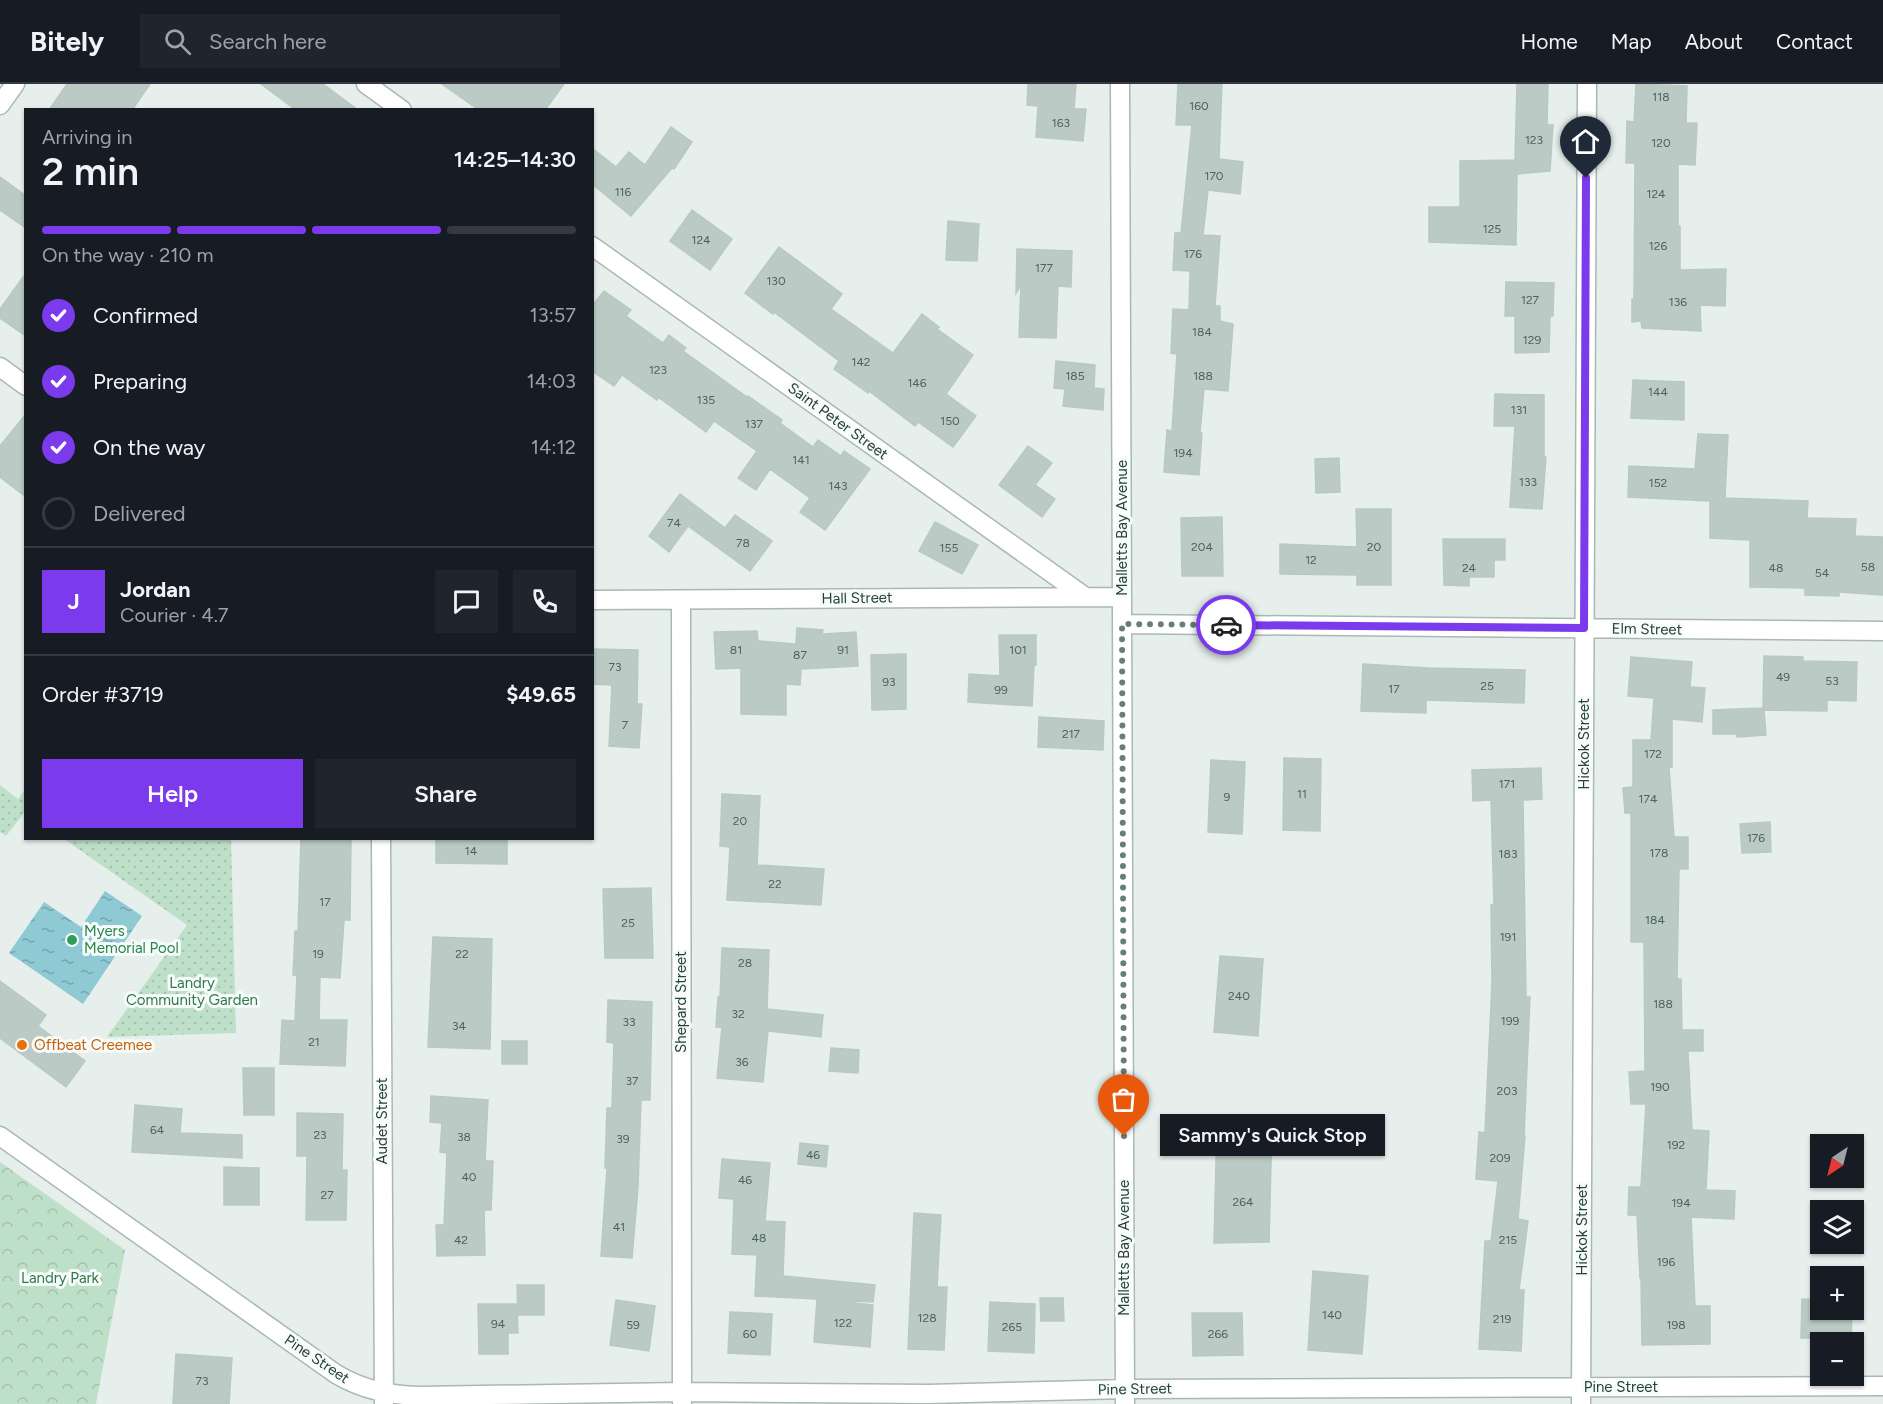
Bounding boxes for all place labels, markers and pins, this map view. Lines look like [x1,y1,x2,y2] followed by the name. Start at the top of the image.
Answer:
[1560,116,1611,178] pin
[84,922,179,957] place label: Myers Memorial Pool
[65,933,79,947] marker: Myers Memorial Pool
[34,1036,152,1054] place label: Offbeat Creemee
[15,1038,29,1052] marker: Offbeat Creemee
[1098,1074,1149,1136] pin
[1160,1115,1385,1157] callout: Sammy's Quick Stop

